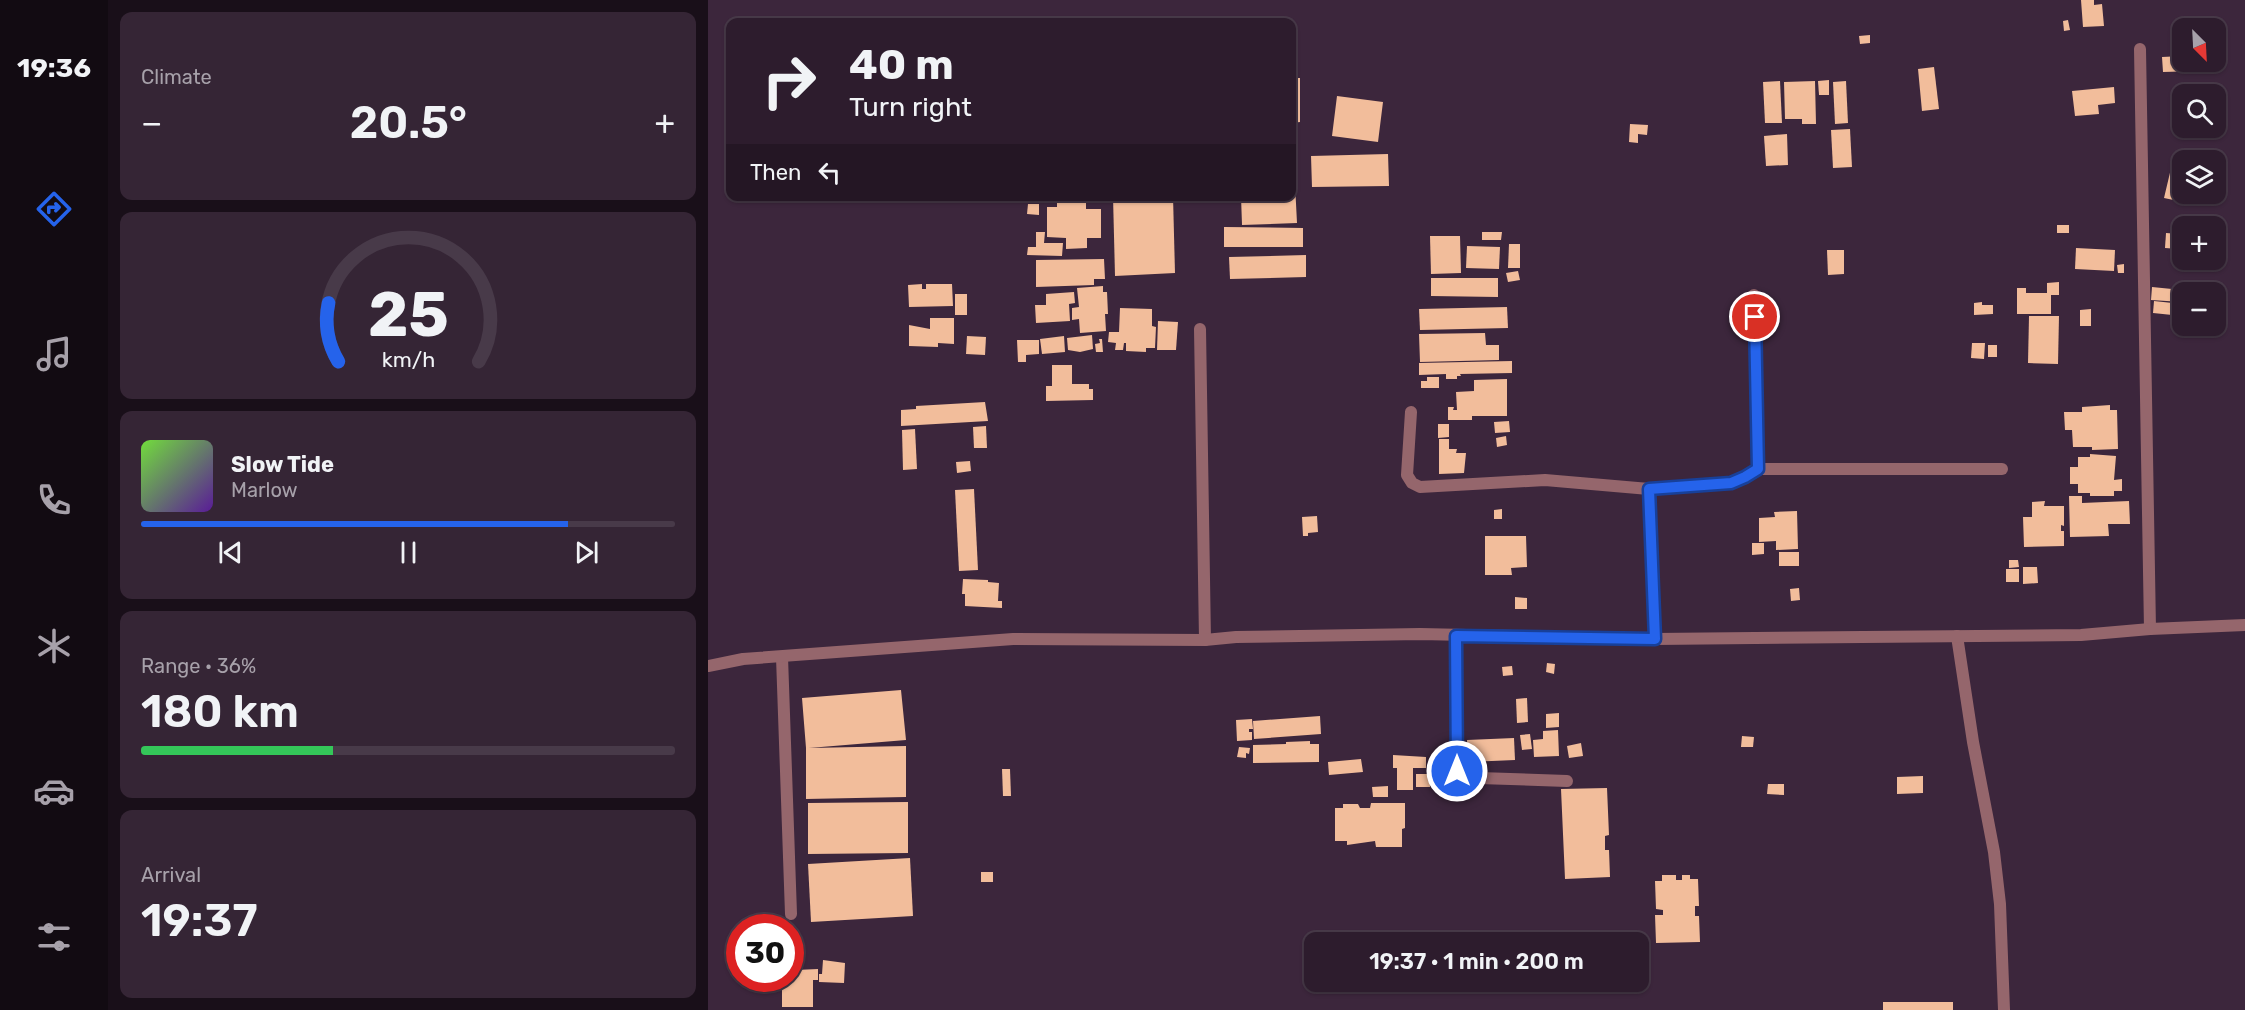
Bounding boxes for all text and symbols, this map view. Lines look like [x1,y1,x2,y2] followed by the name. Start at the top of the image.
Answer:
[2172,18,2226,72] north arrow
[2172,18,2226,336] map controls
[849,40,954,90] text: 40 m
[750,42,828,120] icon: right
[17,52,91,84] text: 19:36
[141,65,212,89] text: Climate
[2172,84,2226,138] button: search
[849,91,972,123] text: Turn right
[350,96,467,149] text: 20.5°
[141,103,162,142] text: −
[654,103,675,142] text: +
[2172,150,2226,204] button: layers
[813,156,846,189] icon: left
[750,159,801,186] text: Then
[33,188,75,230] icon: directions
[2172,216,2226,270] button: +
[368,279,448,353] text: 25
[2172,282,2226,336] button: −
[1729,291,1780,342] pin
[1738,300,1771,333] icon: arrive
[33,333,75,375] icon: music
[381,348,435,373] text: km/h
[231,451,334,478] text: Slow Tide
[231,478,298,502] text: Marlow
[33,479,75,521] icon: phone
[214,536,247,569] icon: previous
[392,536,425,569] icon: pause
[570,536,603,569] icon: next
[33,625,75,667] icon: climate
[141,654,256,678] text: Range · 36%
[141,685,299,738] text: 180 km
[1425,739,1489,803] position arrow
[33,770,75,812] icon: car
[141,863,201,887] text: Arrival
[141,894,258,947] text: 19:37
[726,914,804,992] speed limit sign: 30
[33,916,75,958] icon: filters
[1369,948,1584,975] text: 19:37 · 1 min · 200 m

